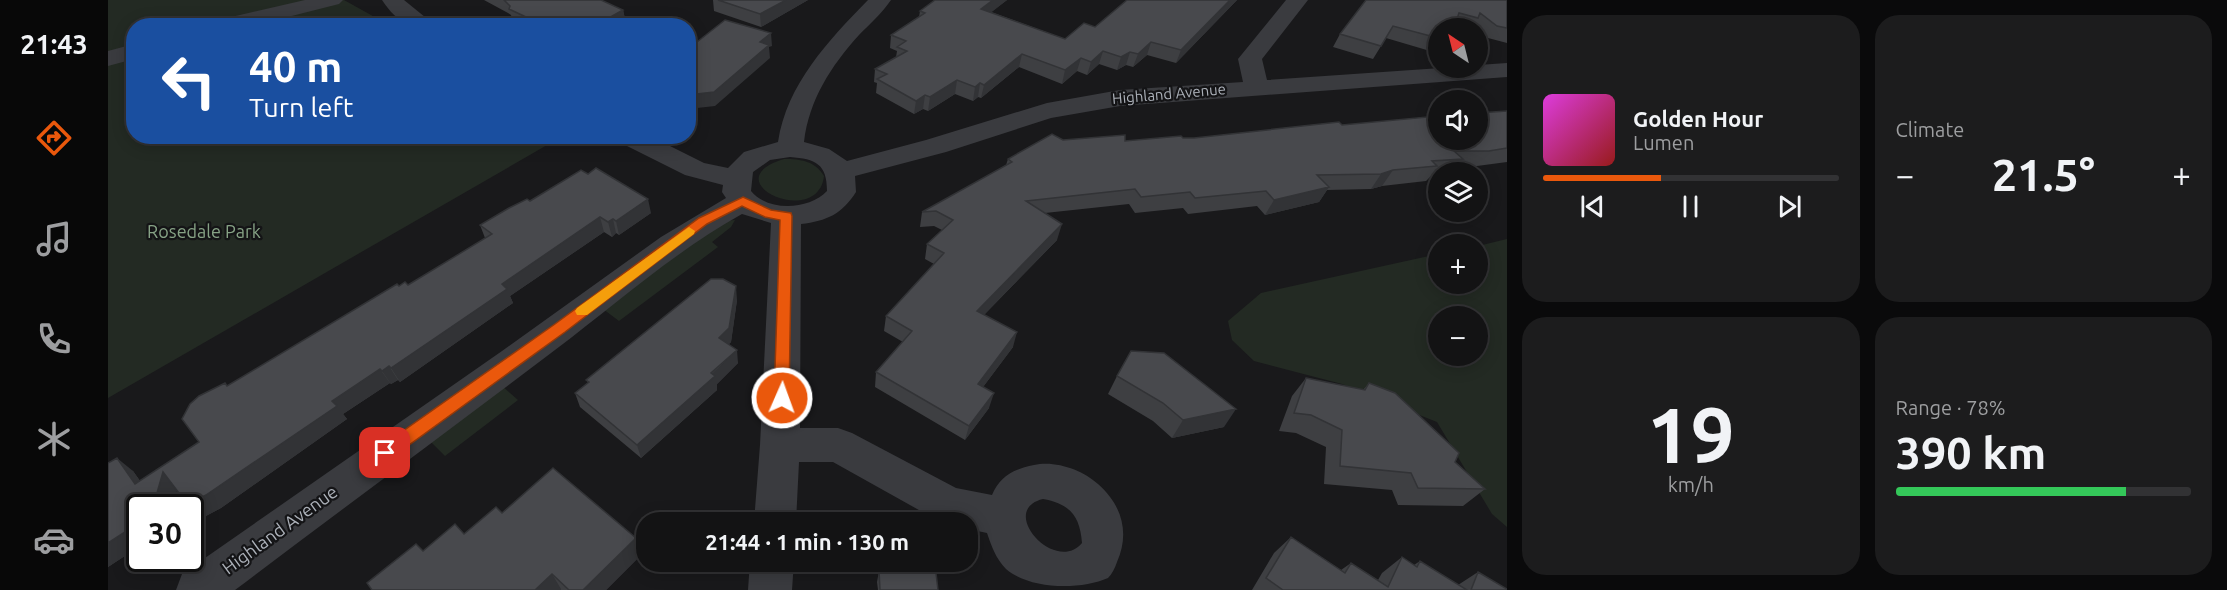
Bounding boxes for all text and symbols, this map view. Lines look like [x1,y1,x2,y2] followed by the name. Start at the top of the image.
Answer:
[1428,18,1488,78] north arrow
[1428,18,1488,366] map controls
[20,29,88,59] text: 21:43
[150,42,228,120] icon: left
[249,43,343,90] text: 40 m
[1111,80,1227,107] street label: Highland Avenue
[1428,90,1488,150] button: sound
[249,92,353,122] text: Turn left
[1633,106,1763,131] text: Golden Hour
[33,117,75,159] icon: directions
[1896,118,1964,141] text: Climate
[1633,131,1694,154] text: Lumen
[1992,149,2095,200] text: 21.5°
[1896,156,1914,193] text: −
[2172,156,2191,193] text: +
[1428,162,1488,222] button: layers
[1576,190,1609,223] icon: previous
[1674,190,1707,223] icon: pause
[1773,190,1806,223] icon: next
[33,218,75,260] icon: music
[147,221,261,241] park label: Rosedale Park
[1428,234,1488,294] button: +
[1428,306,1488,366] button: −
[33,318,75,360] icon: phone
[750,366,814,430] position arrow
[1647,390,1735,478] text: 19
[1896,396,2006,419] text: Range · 78%
[33,418,75,460] icon: climate
[359,427,410,478] pin
[1896,427,2046,478] text: 390 km
[368,436,401,469] icon: arrive
[1668,473,1714,496] text: km/h
[218,481,341,578] street label: Highland Avenue
[126,494,204,572] speed limit sign: 30
[33,519,75,561] icon: car
[705,529,909,554] text: 21:44 · 1 min · 130 m

